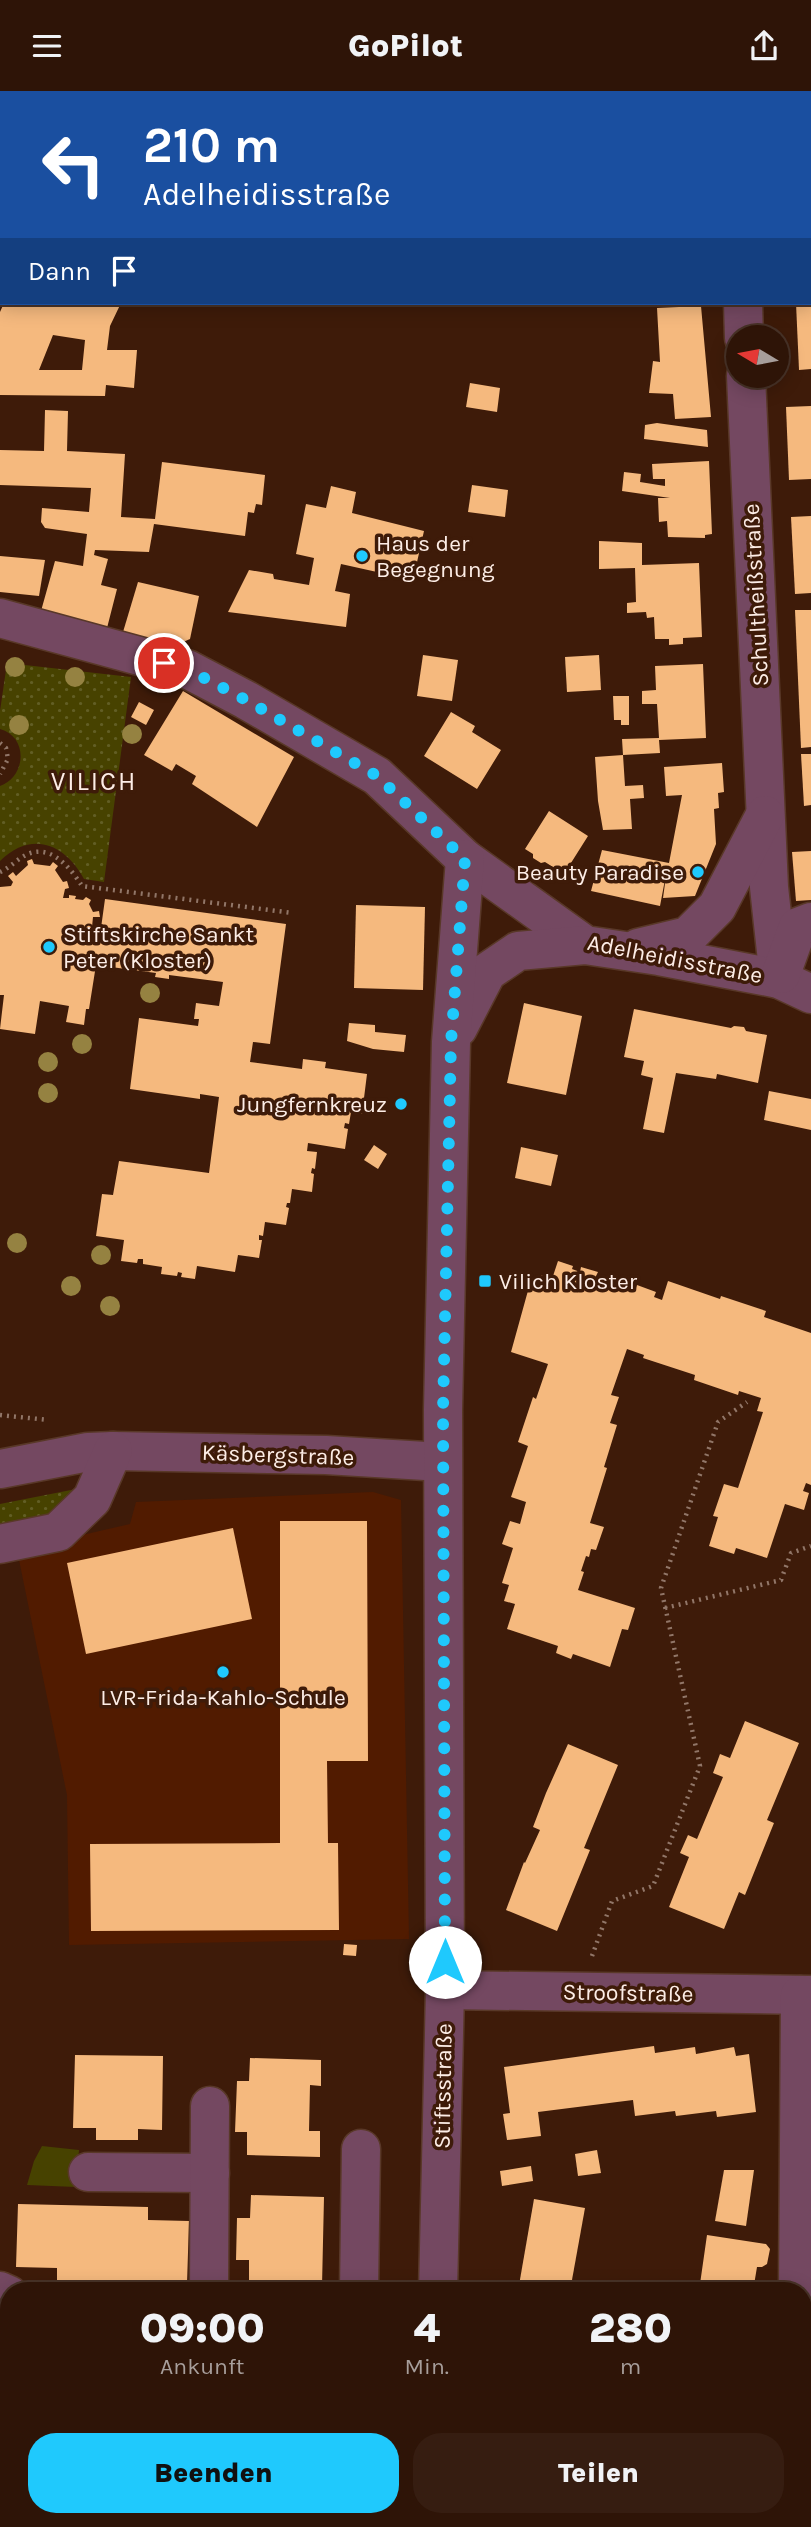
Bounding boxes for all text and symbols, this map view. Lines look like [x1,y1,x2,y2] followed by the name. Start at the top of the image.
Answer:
[28,27,66,65] icon: menu
[348,27,463,64] text: GoPilot
[745,27,783,65] icon: share
[143,117,280,174] text: 210 m
[28,119,119,210] icon: left
[143,176,390,213] text: Adelheidisstraße
[105,252,143,290] icon: arrive
[28,256,91,287] text: Dann
[726,325,789,389] north arrow
[726,325,789,388] map controls
[738,503,774,687] street label: Schultheißstraße
[376,530,495,583] place label: Haus der Begegnung
[354,548,370,564] marker: Haus der Begegnung
[134,633,194,693] pin
[145,644,183,682] icon: arrive
[51,766,137,797] district label: VILICH
[516,859,684,886] place label: Beauty Paradise
[690,864,706,880] marker: Beauty Paradise
[63,921,255,974] place label: Stiftskirche Sankt Peter (Kloster)
[585,929,765,989] street label: Adelheidisstraße
[41,939,57,955] marker: Stiftskirche Sankt Peter (Kloster)
[237,1091,387,1118] place label: Jungfernkreuz
[393,1096,409,1112] marker: Jungfernkreuz
[499,1268,638,1295] place label: Vilich Kloster
[477,1273,493,1289] marker: Vilich Kloster
[201,1439,355,1471] street label: Käsbergstraße
[215,1664,231,1680] marker: LVR-Frida-Kahlo-Schule
[100,1684,346,1711] place label: LVR-Frida-Kahlo-Schule
[408,1925,482,1999] position arrow
[562,1978,694,2008] street label: Stroofstraße
[428,2023,458,2149] street label: Stiftsstraße
[140,2303,265,2353] text: 09:00
[413,2303,440,2353] text: 4
[589,2303,672,2353] text: 280
[160,2353,244,2380] text: Ankunft
[405,2353,449,2380] text: Min.
[620,2353,641,2380] text: m
[28,2433,399,2513] button: Beenden
[413,2433,784,2513] button: Teilen

